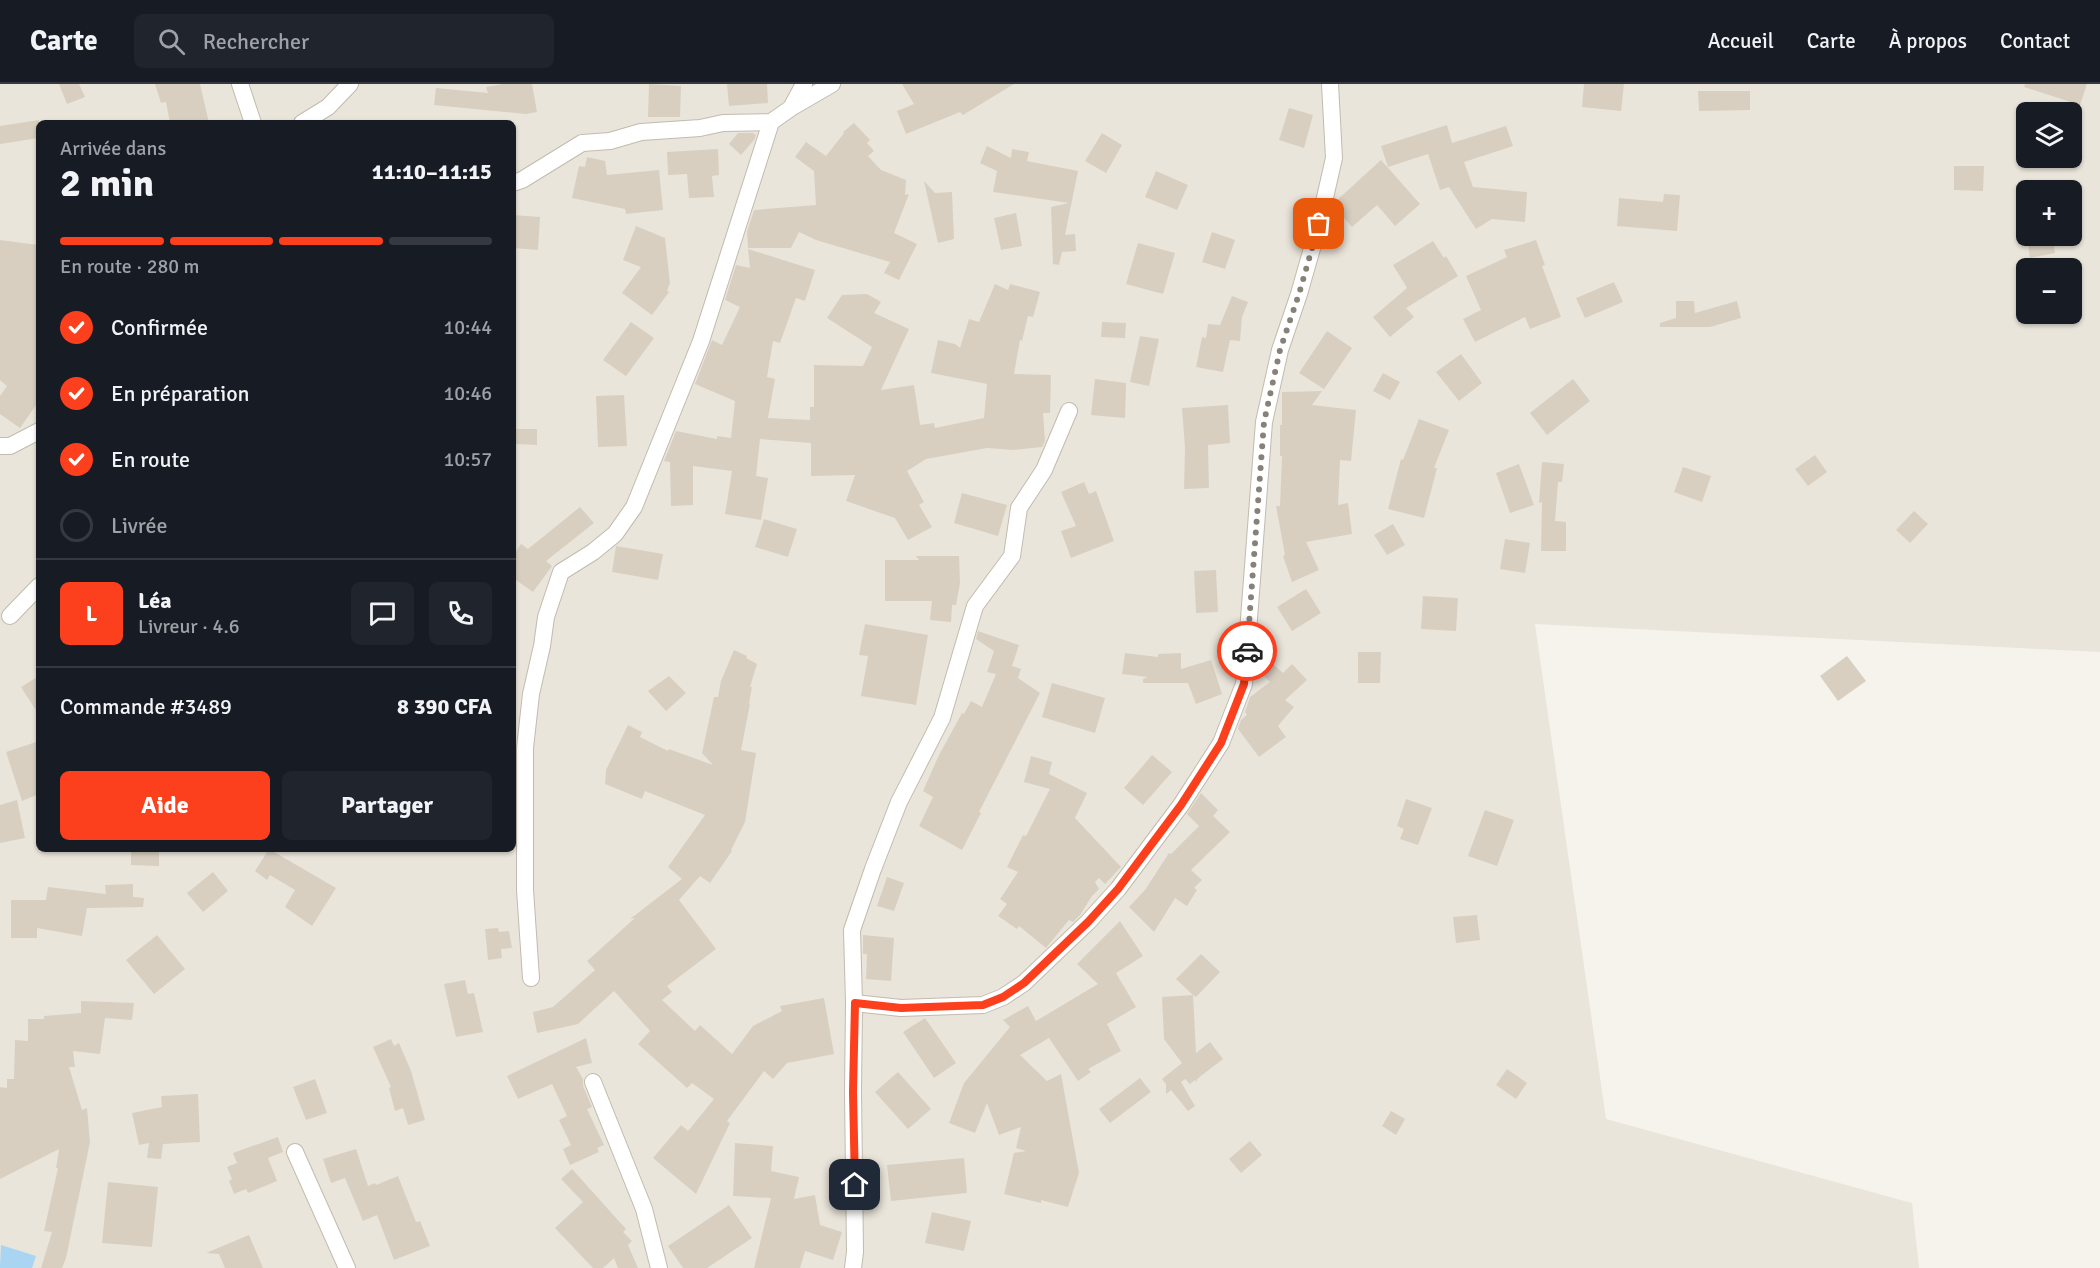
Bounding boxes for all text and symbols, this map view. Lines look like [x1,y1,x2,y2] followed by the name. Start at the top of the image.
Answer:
[134,14,554,68] search box
[30,24,98,58] text: Carte
[155,25,188,58] icon: search
[203,28,309,55] text: Rechercher
[1708,28,1774,54] text: Accueil
[1807,28,1856,54] text: Carte
[1889,28,1967,54] text: À propos
[2000,28,2070,54] text: Contact
[2016,102,2082,324] map controls
[2016,102,2082,168] button: layers
[60,136,166,161] text: Arrivée dans
[372,158,492,185] text: 11:10–11:15
[60,159,154,207] text: 2 min
[2016,180,2082,246] button: +
[1293,198,1344,249] pin
[1302,207,1335,240] icon: bag
[60,254,199,279] text: En route · 280 m
[2016,258,2082,324] button: −
[60,311,93,344] icon: check
[111,314,208,341] text: Confirmée
[443,315,492,340] text: 10:44
[60,377,93,410] icon: check
[111,380,250,407] text: En préparation
[443,381,492,406] text: 10:46
[60,443,93,476] icon: check
[111,446,190,473] text: En route
[443,447,492,472] text: 10:57
[111,512,168,539] text: Livrée
[351,582,414,645] button: chat
[429,582,492,645] button: phone
[138,587,172,614] text: Léa
[86,600,97,627] text: L
[138,614,239,639] text: Livreur · 4.6
[1217,621,1277,681] courier
[1231,635,1264,668] icon: car
[60,693,232,720] text: Commande #3489
[397,693,492,720] text: 8 390 CFA
[60,771,270,840] button: Aide
[282,771,492,840] button: Partager
[829,1159,880,1210] pin
[838,1168,871,1201] icon: home

